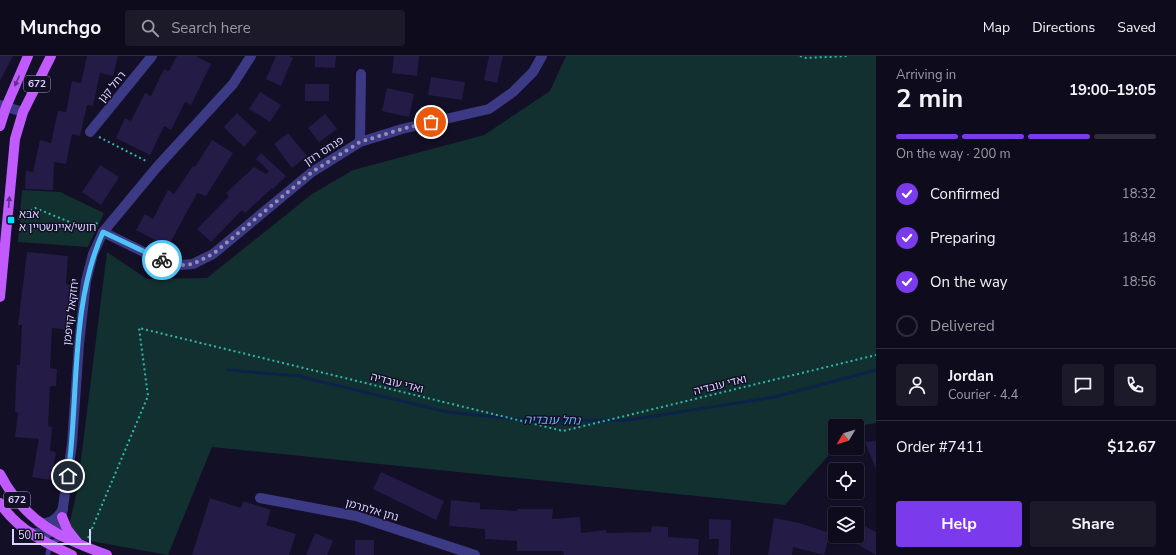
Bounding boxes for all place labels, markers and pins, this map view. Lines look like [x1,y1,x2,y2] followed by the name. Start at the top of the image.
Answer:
[414,105,448,139] pin
[19,207,96,235] place label: אבא חושי/איינשטיין א
[6,215,16,225] marker: אבא חושי/איינשטיין א
[51,459,85,493] pin

